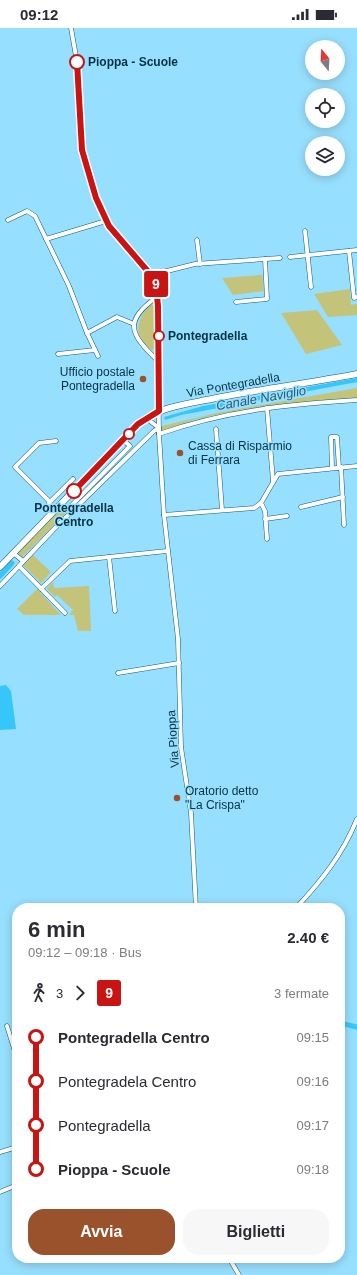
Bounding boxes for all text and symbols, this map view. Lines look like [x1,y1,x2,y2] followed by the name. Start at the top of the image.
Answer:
[20,6,58,23] text: 09:12
[305,40,345,80] north arrow
[305,40,345,176] map controls
[69,54,85,70] marker: Pioppa - Scuole
[88,55,178,69] place label: Pioppa - Scuole
[305,88,345,128] button: locate
[305,136,345,176] button: layers
[143,271,169,297] line badge: 9
[152,276,160,292] text: 9
[168,329,248,343] place label: Pontegradella
[153,330,165,342] marker: Pontegradella
[60,365,135,393] place label: Ufficio postale Pontegradella
[185,370,281,400] street label: Via Pontegradella
[138,374,148,384] marker: Ufficio postale Pontegradella
[215,383,307,413] water label: Canale Naviglio
[123,428,135,440] unlabelled marker
[188,439,292,467] place label: Cassa di Risparmio di Ferrara
[175,448,185,458] marker: Cassa di Risparmio di Ferrara
[66,483,82,499] marker: Pontegradella Centro
[34,501,114,529] place label: Pontegradella Centro
[164,709,182,768] street label: Via Pioppa
[185,784,259,812] place label: Oratorio detto "La Crispa"
[172,793,182,803] marker: Oratorio detto "La Crispa"
[28,917,85,942] text: 6 min
[287,929,329,946] text: 2.40 €
[28,945,141,960] text: 09:12 – 09:18 · Bus
[28,982,50,1004] icon: walk
[69,982,91,1004] icon: forward
[105,985,113,1001] text: 9
[56,986,63,1001] text: 3
[274,986,329,1001] text: 3 fermate
[58,1029,210,1046] text: Pontegradella Centro
[296,1030,329,1045] text: 09:15
[58,1073,196,1090] text: Pontegradela Centro
[296,1074,329,1089] text: 09:16
[58,1117,151,1134] text: Pontegradella
[296,1118,329,1133] text: 09:17
[58,1161,171,1178] text: Pioppa - Scuole
[296,1162,329,1177] text: 09:18
[28,1209,175,1255] button: Avvia
[183,1209,329,1255] button: Biglietti

